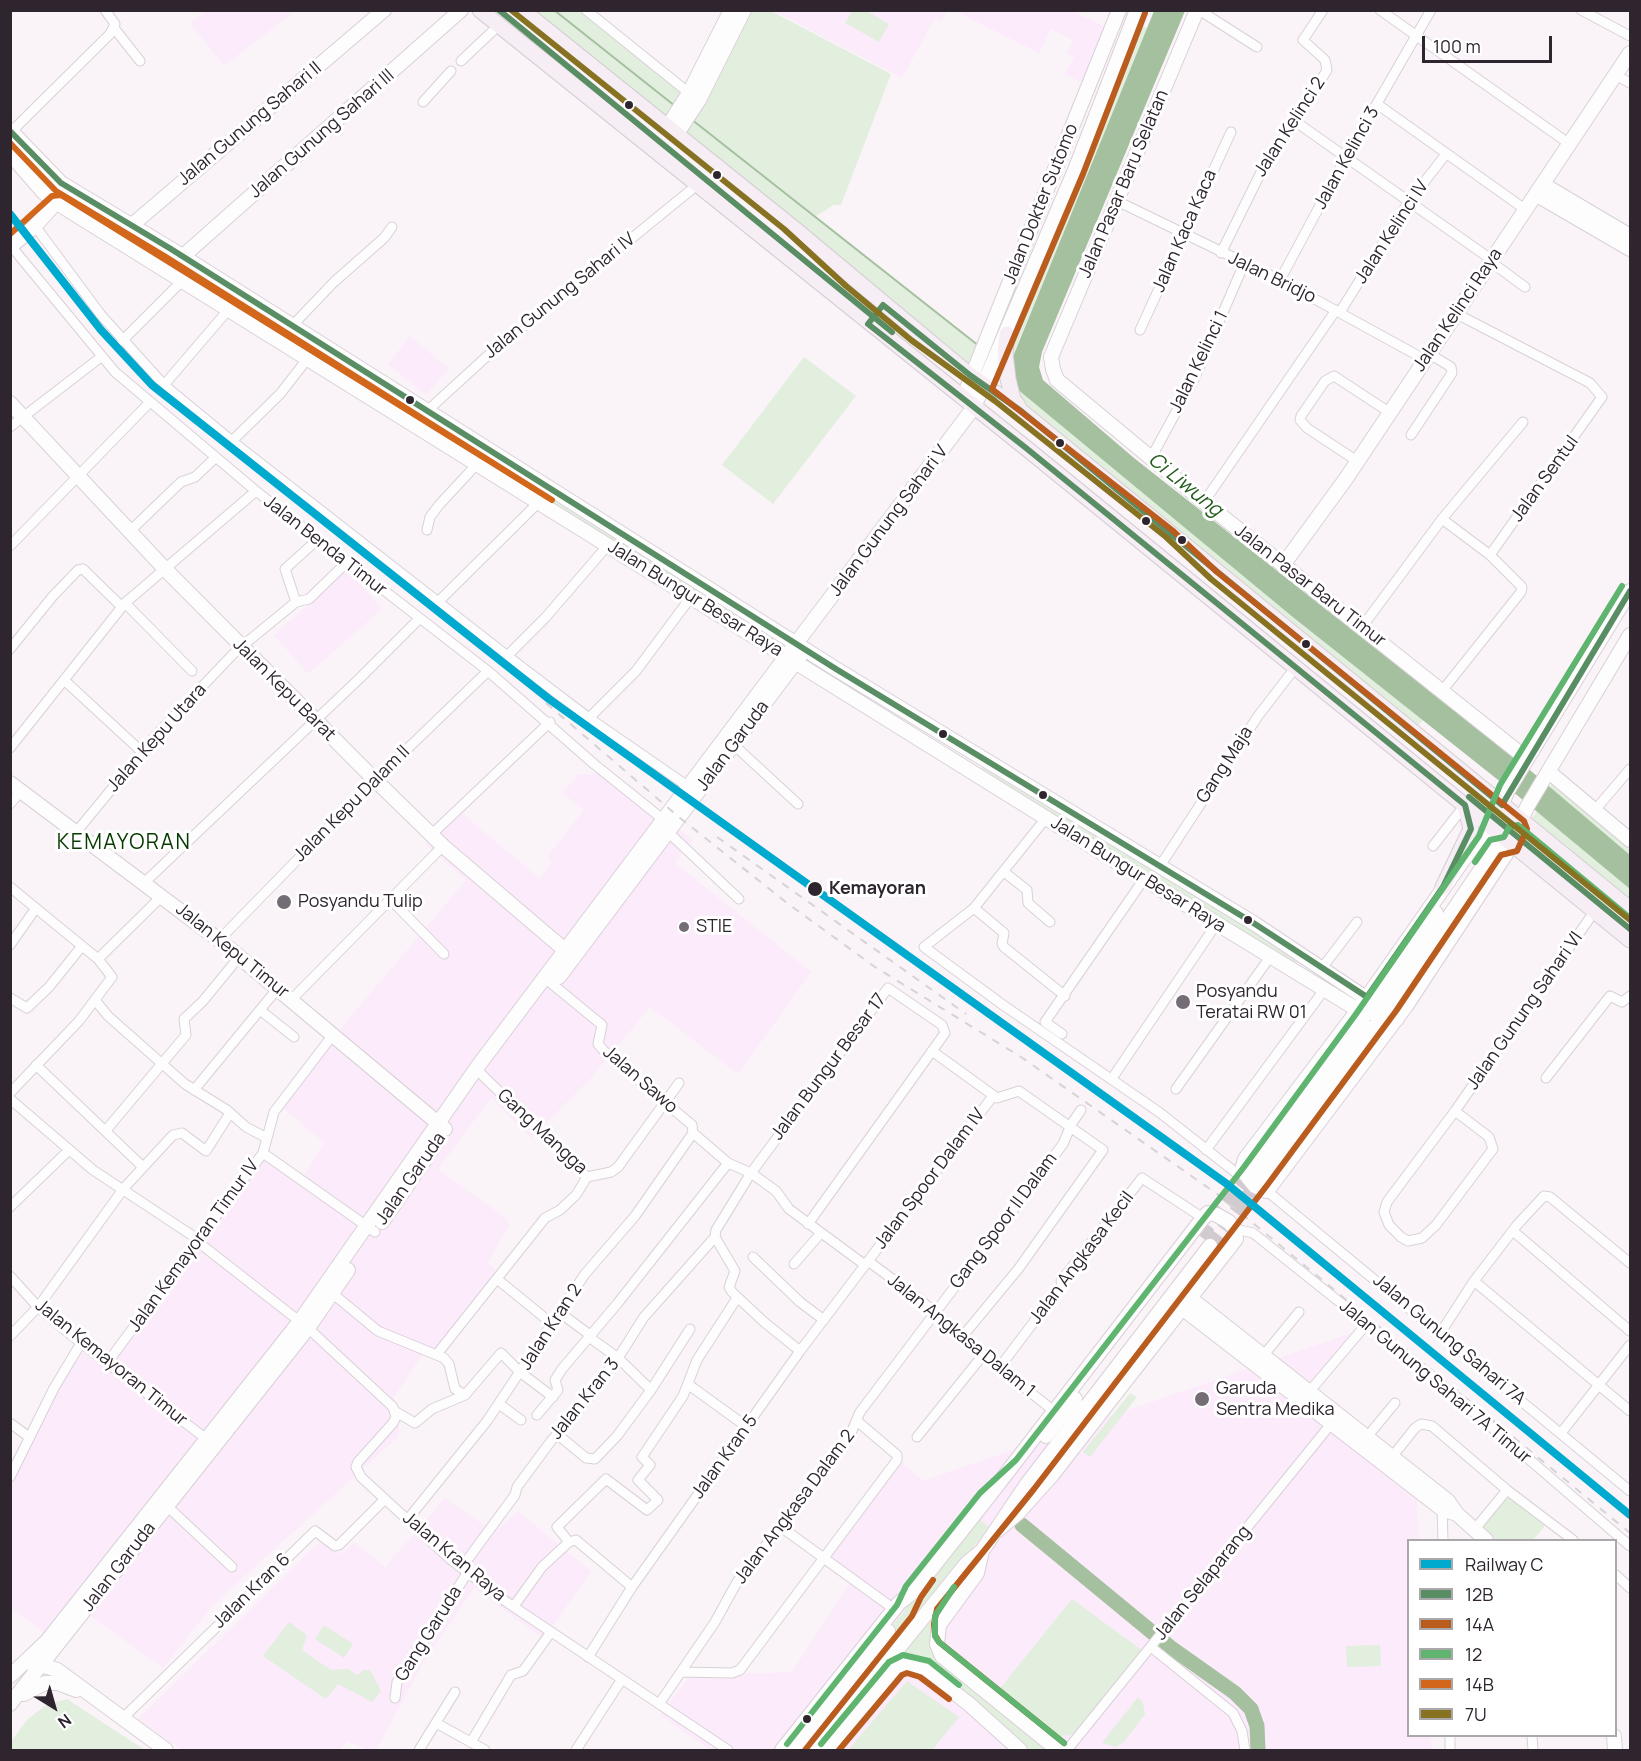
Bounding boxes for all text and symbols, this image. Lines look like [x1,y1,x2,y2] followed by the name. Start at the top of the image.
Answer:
[1425,24,1556,62] scale bar
[1433,34,1481,58] text: 100 m
[174,58,326,190] street label: Jalan Gunung Sahari II
[245,65,399,203] street label: Jalan Gunung Sahari III
[1250,73,1330,181] street label: Jalan Kelinci 2
[1075,87,1173,281] street label: Jalan Pasar Baru Selatan
[623,99,635,111] unlabelled marker
[1310,103,1384,213] street label: Jalan Kelinci 3
[999,121,1083,287] street label: Jalan Dokter Sutomo
[1148,166,1222,296] street label: Jalan Kaca Kaca
[711,169,723,181] unlabelled marker
[1351,176,1433,288] street label: Jalan Kelinci IV
[480,229,640,363] street label: Jalan Gunung Sahari IV
[1409,244,1507,376] street label: Jalan Kelinci Raya
[1225,248,1319,308] street label: Jalan Bridjo
[1165,307,1233,417] street label: Jalan Kelinci 1
[404,394,416,406] unlabelled marker
[1507,432,1583,526] street label: Jalan Sentul
[1054,437,1066,449] unlabelled marker
[825,441,953,601] street label: Jalan Gunung Sahari V
[1143,448,1227,522] water label: Ci Liwung
[259,491,391,601] street label: Jalan Benda Timur
[1140,515,1152,527] unlabelled marker
[1230,520,1390,652] street label: Jalan Pasar Baru Timur
[1176,534,1188,546] unlabelled marker
[604,536,786,662] street label: Jalan Bungur Besar Raya
[228,634,340,746] street label: Jalan Kepu Barat
[1300,638,1312,650] unlabelled marker
[103,680,211,796] street label: Jalan Kepu Utara
[692,697,774,795] street label: Jalan Garuda
[1192,723,1258,807] street label: Gang Maja
[937,728,949,740] unlabelled marker
[289,741,415,867] street label: Jalan Kepu Dalam II
[1037,789,1049,801] unlabelled marker
[1047,812,1229,938] street label: Jalan Bungur Besar Raya
[57,830,191,856] district label: KEMAYORAN
[829,878,926,900] place label: Kemayoran
[806,880,824,898] marker: Kemayoran
[298,891,423,913] place label: Posyandu Tulip
[275,893,293,911] marker: Posyandu Tulip
[171,899,293,1003] street label: Jalan Kepu Timur
[1242,914,1254,926] unlabelled marker
[696,916,732,938] place label: STIE
[677,920,691,934] marker: STIE
[1462,928,1588,1094] street label: Jalan Gunung Sahari VI
[1196,981,1307,1024] place label: Posyandu Teratai RW 01
[767,989,891,1145] street label: Jalan Bungur Besar 17
[1174,993,1192,1011] marker: Posyandu Teratai RW 01
[598,1042,682,1118] street label: Jalan Sawo
[493,1085,591,1179] street label: Gang Mangga
[870,1105,990,1253] street label: Jalan Spoor Dalam IV
[371,1129,451,1229] street label: Jalan Garuda
[946,1149,1062,1293] street label: Gang Spoor II Dalam
[124,1156,264,1336] street label: Jalan Kemayoran Timur IV
[1025,1188,1139,1328] street label: Jalan Angkasa Kecil
[883,1270,1039,1402] street label: Jalan Angkasa Dalam 1
[1368,1270,1530,1410] street label: Jalan Gunung Sahari 7A
[515,1280,587,1374] street label: Jalan Kran 2
[31,1295,191,1431] street label: Jalan Kemayoran Timur
[1335,1296,1535,1468] street label: Jalan Gunung Sahari 7A Timur
[546,1354,624,1444] street label: Jalan Kran 3
[1216,1378,1334,1420] place label: Garuda Sentra Medika
[1193,1390,1211,1408] marker: Garuda Sentra Medika
[687,1411,763,1503] street label: Jalan Kran 5
[730,1426,860,1588] street label: Jalan Angkasa Dalam 2
[398,1508,510,1606] street label: Jalan Kran Raya
[77,1518,161,1616] street label: Jalan Garuda
[1150,1521,1256,1645] street label: Jalan Selaparang
[1407,1539,1617,1737] legend
[209,1549,295,1633] street label: Jalan Kran 6
[1465,1552,1543,1576] text: Railway C
[391,1582,467,1686] street label: Gang Garuda
[1465,1582,1493,1606] text: 12B
[1465,1612,1494,1636] text: 14A
[1465,1642,1482,1666] text: 12
[1465,1672,1494,1696] text: 14B
[24,1677,84,1737] north arrow
[1465,1702,1487,1726] text: 7U
[54,1709,76,1734] text: N
[801,1713,813,1725] unlabelled marker

